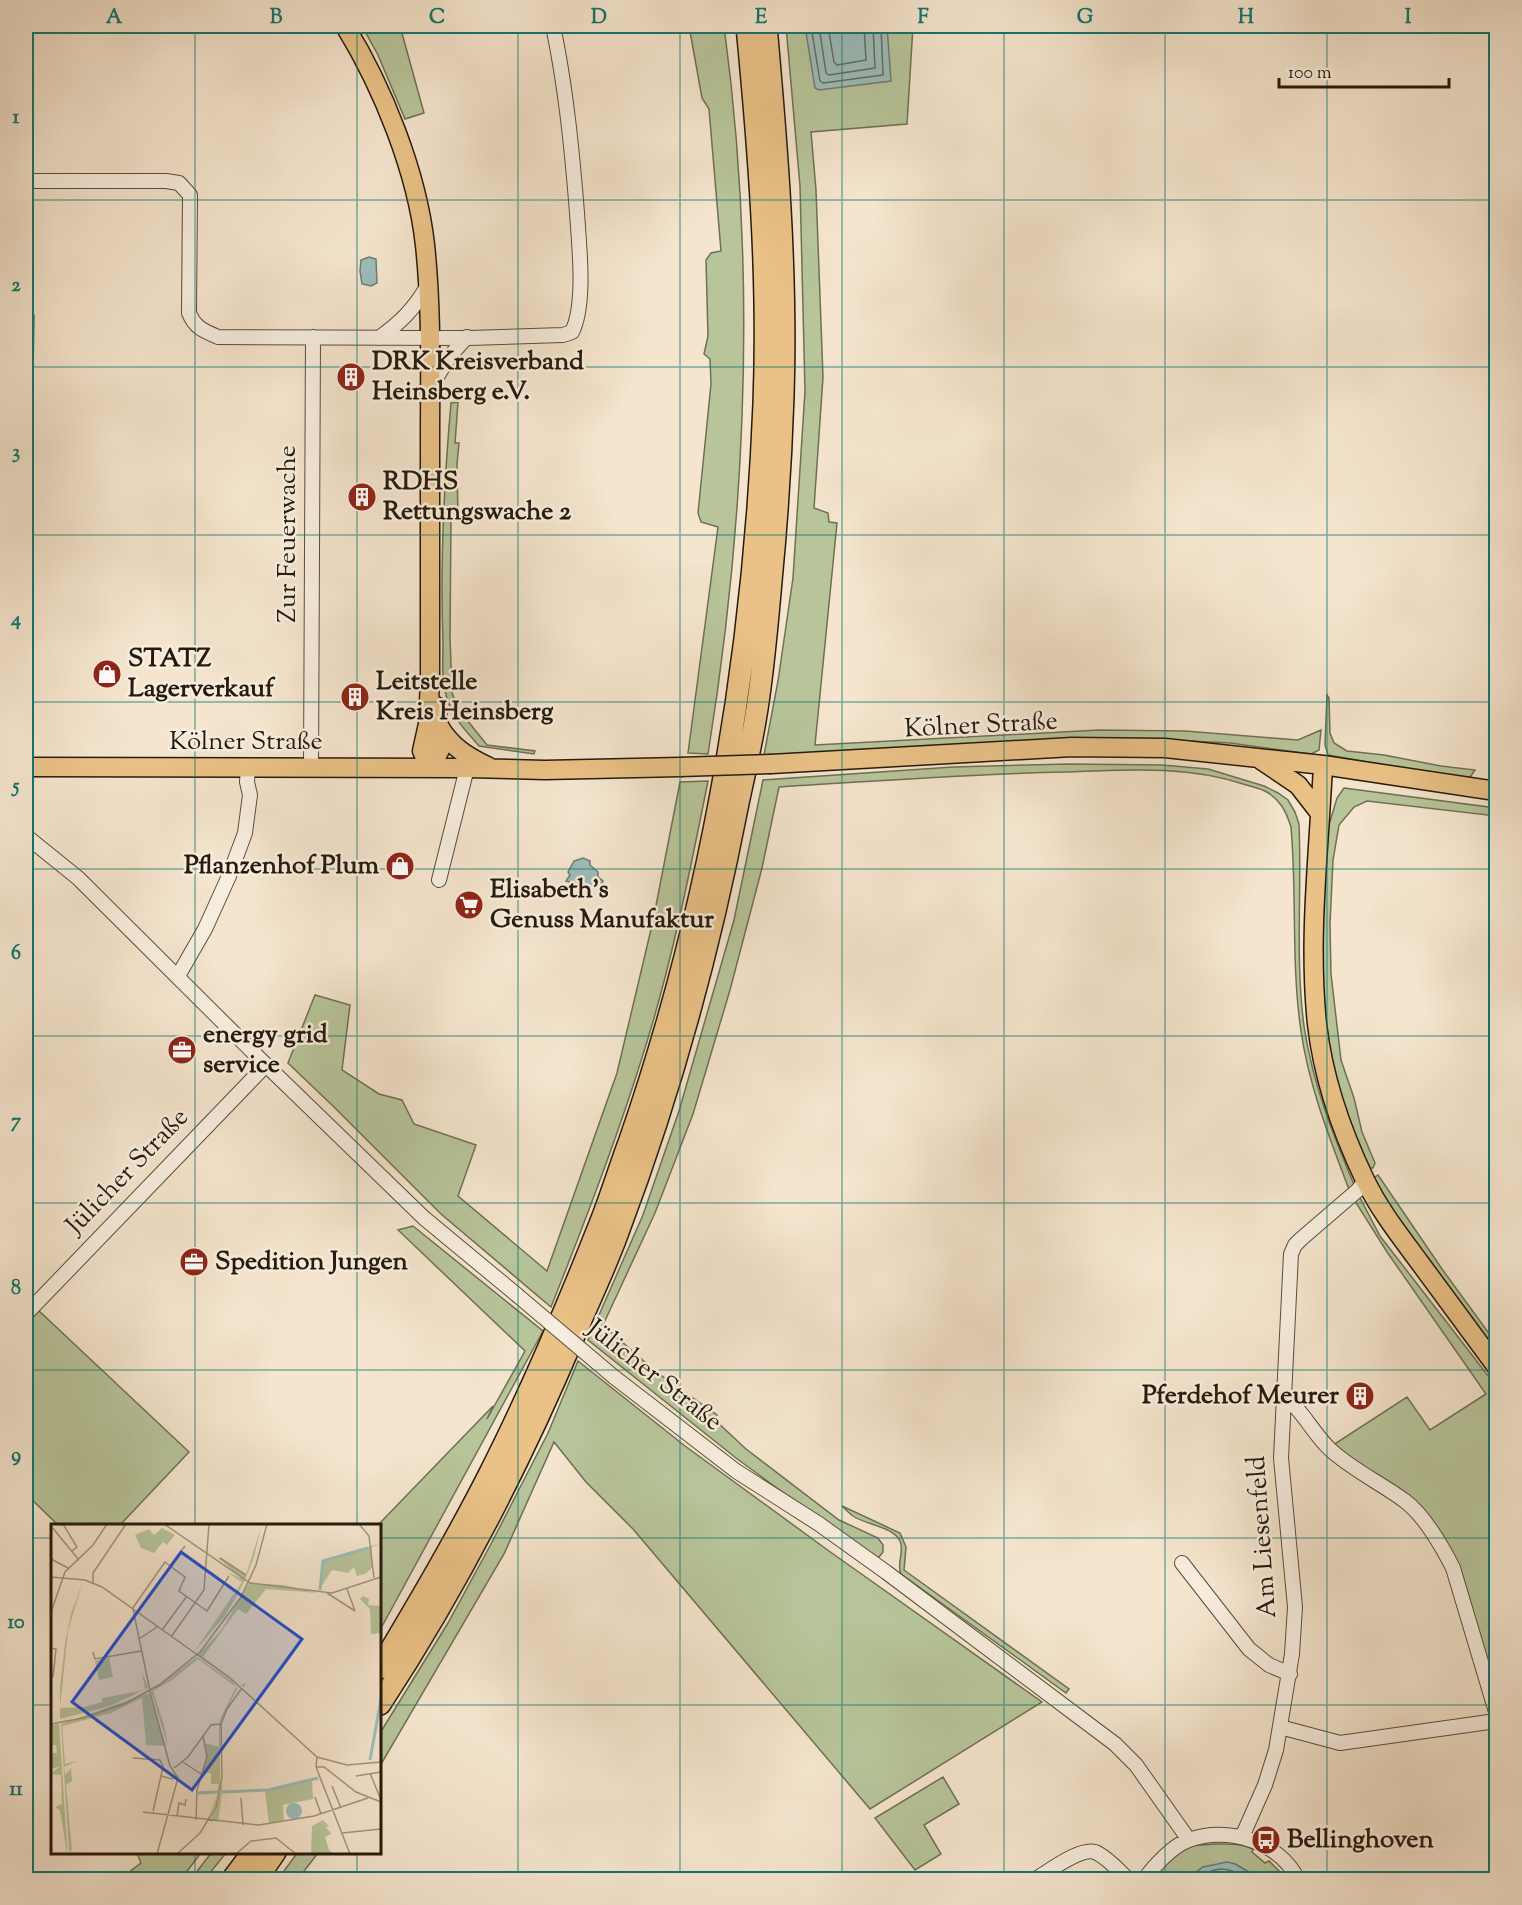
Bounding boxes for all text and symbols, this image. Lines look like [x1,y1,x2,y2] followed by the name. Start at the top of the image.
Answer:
[106,4,123,33] text: A
[270,4,283,33] text: B
[429,4,445,33] text: C
[591,4,607,33] text: D
[755,4,768,33] text: E
[917,4,929,33] text: F
[1077,4,1094,33] text: G
[1238,4,1254,33] text: H
[1405,4,1412,33] text: I
[1279,51,1448,89] scale bar
[1288,61,1332,87] text: 100 m
[13,104,20,133] text: 1
[11,272,21,301] text: 2
[372,344,584,411] place label: DRK Kreisverband Heinsberg e.V.
[335,361,367,393] building icon: DRK Kreisverband Heinsberg e.V.
[12,439,20,468] text: 3
[270,445,307,623] street label: Zur Feuerwache
[383,464,572,531] place label: RDHS Rettungswache 2
[346,481,378,513] building icon: RDHS Rettungswache 2
[10,606,21,635] text: 4
[128,641,276,708] place label: STATZ Lagerverkauf
[91,658,123,690] shop icon: STATZ Lagerverkauf
[376,664,554,731] place label: Leitstelle Kreis Heinsberg
[339,681,371,713] building icon: Leitstelle Kreis Heinsberg
[903,704,1059,748] street label: Kölner Straße
[169,724,323,761] street label: Kölner Straße
[11,773,20,802] text: 5
[184,848,379,885] place label: Pflanzenhof Plum
[384,850,416,882] shop icon: Pflanzenhof Plum
[490,872,714,939] place label: Elisabeth’s Genuss Manufaktur
[453,889,485,921] supermarket icon: Elisabeth’s Genuss Manufaktur
[11,940,21,969] text: 6
[203,1017,328,1084] place label: energy grid service
[166,1034,198,1066] office icon: energy grid service
[57,1101,198,1245] street label: Jülicher Straße
[11,1108,22,1137] text: 7
[215,1244,409,1281] place label: Spedition Jungen
[178,1246,210,1278] office icon: Spedition Jungen
[11,1275,21,1304] text: 8
[577,1310,730,1441] street label: Jülicher Straße
[1142,1378,1339,1415] place label: Pferdehof Meurer
[1344,1380,1376,1412] building icon: Pferdehof Meurer
[11,1442,21,1471] text: 9
[1239,1454,1287,1620] street label: Am Liesenfeld
[51,1524,381,1854] inset map
[7,1609,25,1638] text: 10
[9,1776,23,1805] text: 11
[1287,1822,1434,1859] place label: Bellinghoven
[1250,1824,1282,1856] bus stop icon: Bellinghoven

